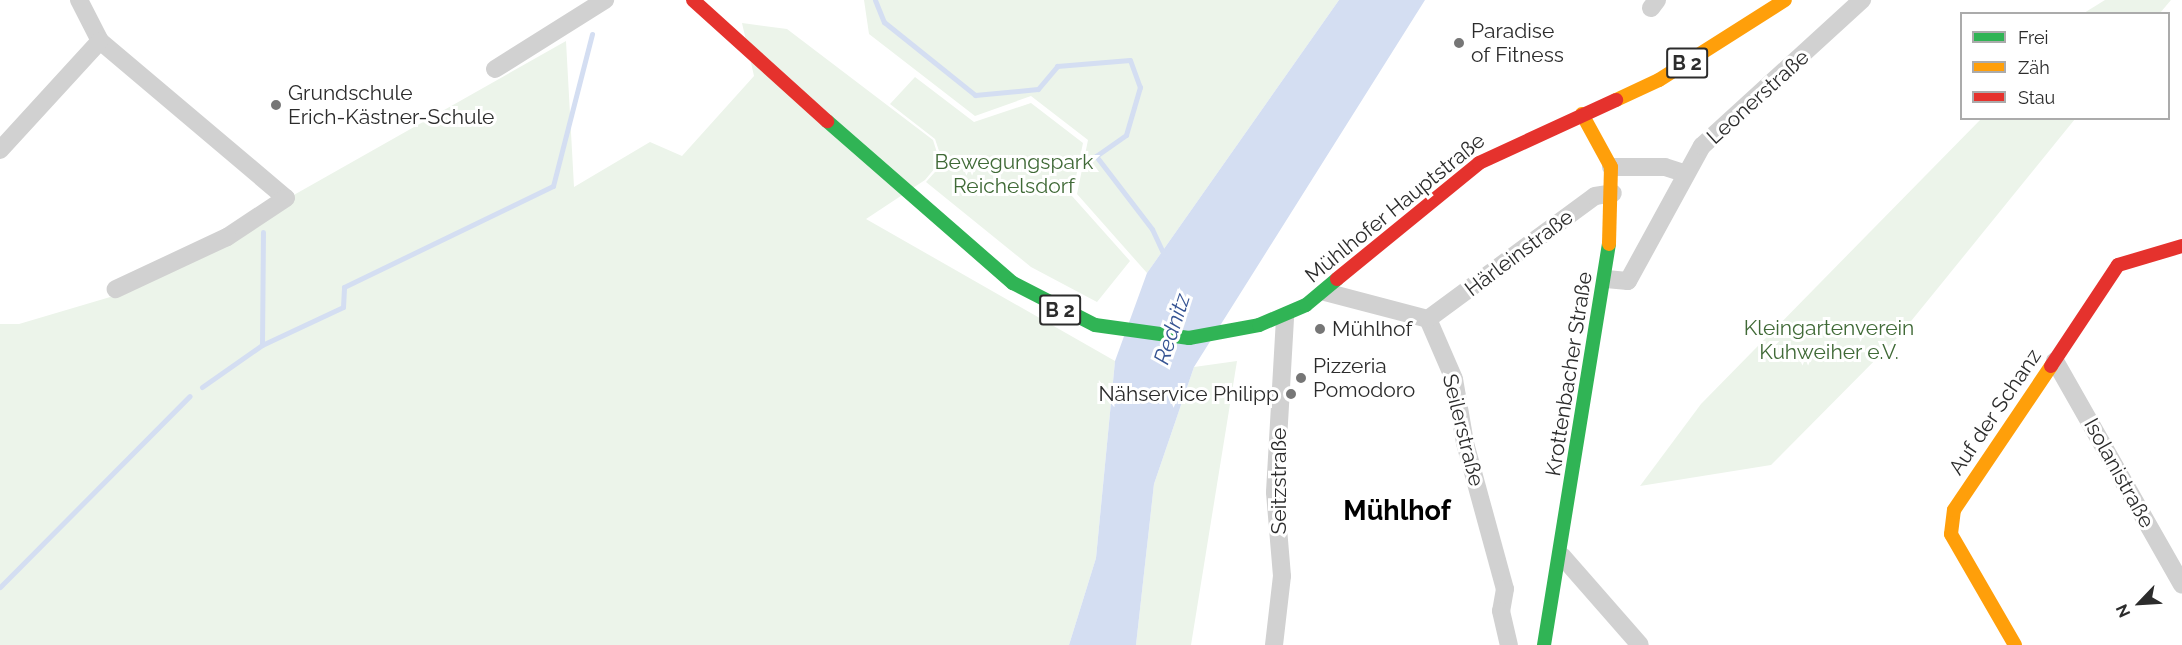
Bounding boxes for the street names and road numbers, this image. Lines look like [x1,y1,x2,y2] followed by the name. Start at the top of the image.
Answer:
[1702,45,1814,149] street label: Leonerstraße
[1666,46,1708,80] road number: B 2
[1300,128,1490,288] street label: Mühlhofer Hauptstraße
[1460,204,1578,302] street label: Härleinstraße
[1540,270,1598,478] street label: Krottenbacher Straße
[1039,293,1081,327] road number: B 2
[1943,344,2047,480] street label: Auf der Schanz
[1437,371,1489,489] street label: Seilerstraße
[2079,414,2159,532] street label: Isolanistraße
[1266,428,1292,534] street label: Seitzstraße

